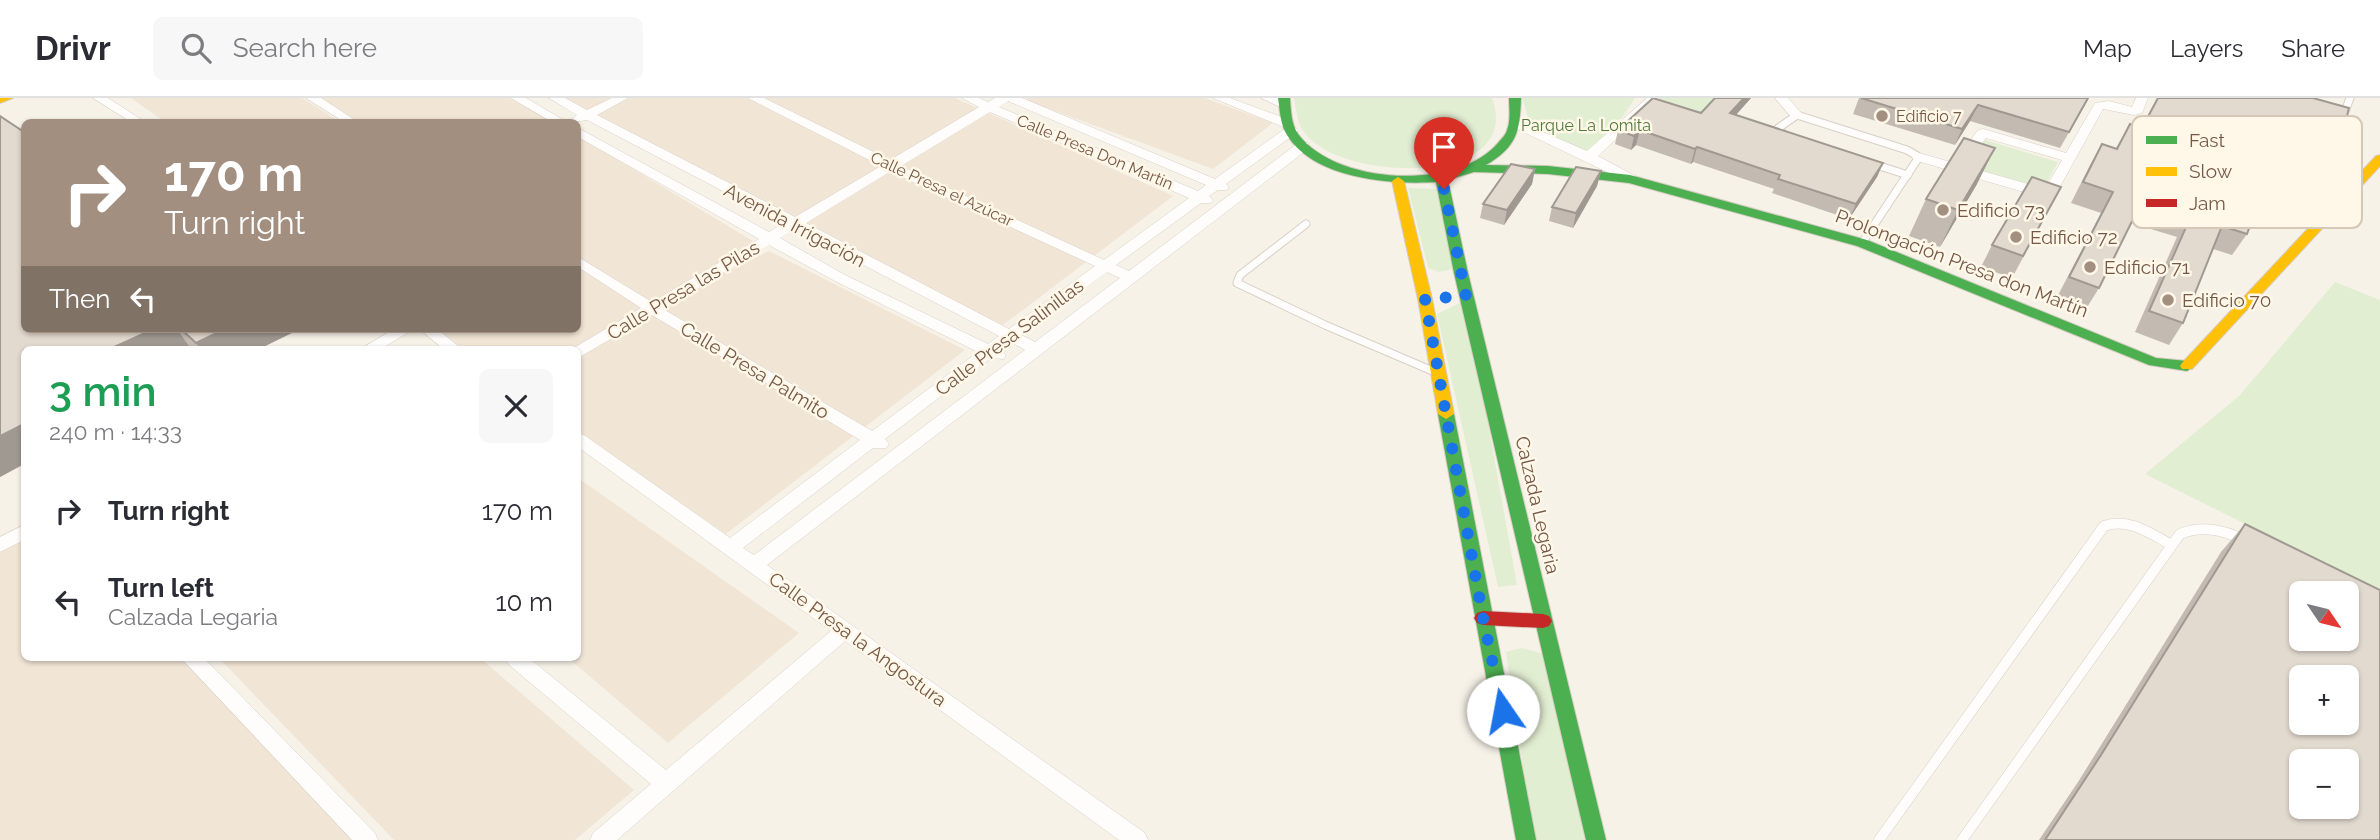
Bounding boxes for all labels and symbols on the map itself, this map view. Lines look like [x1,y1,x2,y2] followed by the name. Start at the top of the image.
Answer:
[1896,107,1962,126] place label: Edificio 7
[1874,108,1890,124] marker: Edificio 7
[1014,110,1176,194] street label: Calle Presa Don Martin
[1521,116,1651,135] park label: Parque La Lomita
[2132,116,2362,228] legend
[1414,117,1474,189] pin
[2189,129,2225,151] text: Fast
[868,148,1017,231] street label: Calle Presa el Azúcar
[2189,160,2233,182] text: Slow
[721,179,869,271] street label: Avenida Irrigación
[2189,192,2226,214] text: Jam
[1957,199,2045,221] place label: Edificio 73
[1935,202,1951,218] marker: Edificio 73
[1833,205,2091,321] street label: Prolongación Presa don Martín
[2030,226,2118,248] place label: Edificio 72
[2008,229,2024,245] marker: Edificio 72
[603,236,763,344] street label: Calle Presa las Pilas
[2104,256,2190,278] place label: Edificio 71
[2082,259,2098,275] marker: Edificio 71
[931,274,1087,400] street label: Calle Presa Salinillas
[2182,289,2271,311] place label: Edificio 70
[2160,292,2176,308] marker: Edificio 70
[677,317,833,423] street label: Calle Presa Palmito
[1511,434,1565,576] street label: Calzada Legaria
[765,567,951,711] street label: Calle Presa la Angostura
[2289,581,2359,651] north arrow
[1466,674,1540,748] position arrow

